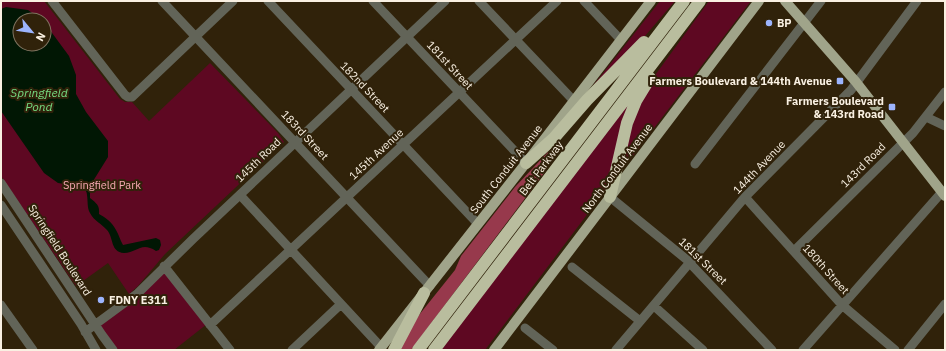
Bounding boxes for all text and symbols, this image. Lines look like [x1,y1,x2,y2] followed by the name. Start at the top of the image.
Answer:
[12,12,52,52] north arrow
[777,16,792,30] place label: BP
[764,18,774,28] marker: BP
[33,30,49,44] text: N
[424,38,476,92] street label: 181st Street
[337,59,393,115] street label: 182nd Street
[649,74,832,88] place label: Farmers Boulevard & 144th Avenue
[835,76,845,86] marker: Farmers Boulevard & 144th Avenue
[10,85,68,114] water label: Springfield Pond
[786,94,884,121] place label: Farmers Boulevard & 143rd Road
[887,102,897,112] marker: Farmers Boulevard & 143rd Road
[278,107,332,163] street label: 183rd Street
[579,120,655,216] street label: North Conduit Avenue
[467,122,545,216] street label: South Conduit Avenue
[346,125,406,183] street label: 145th Avenue
[232,135,284,185] street label: 145th Road
[730,137,788,197] street label: 144th Avenue
[516,138,566,198] street label: Belt Parkway
[838,140,888,190] street label: 143rd Road
[63,178,141,192] park label: Springfield Park
[25,202,95,298] street label: Springfield Boulevard
[676,235,730,288] street label: 181st Street
[800,241,852,297] street label: 180th Street
[109,293,168,307] place label: FDNY E311
[96,295,106,305] marker: FDNY E311

